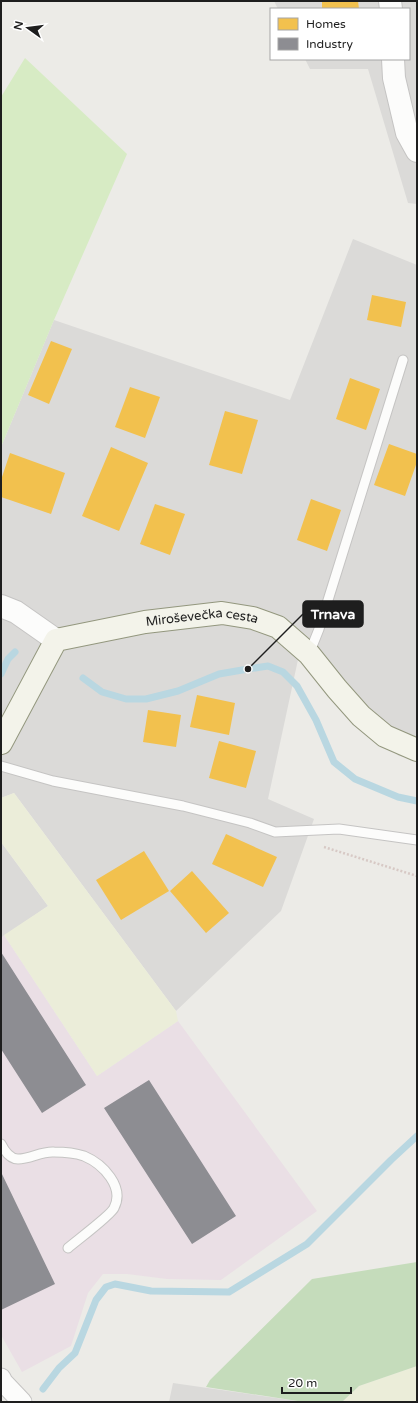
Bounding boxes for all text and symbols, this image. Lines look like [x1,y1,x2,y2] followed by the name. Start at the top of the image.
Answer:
[8,8,48,48] north arrow
[270,8,410,60] legend
[306,17,346,31] text: Homes
[11,20,26,32] text: N
[306,37,353,51] text: Industry
[303,601,363,627] callout: Trnava
[145,605,261,630] street label: Miroševečka cesta
[310,606,355,623] text: Trnava
[282,1369,351,1395] scale bar
[288,1376,317,1390] text: 20 m

